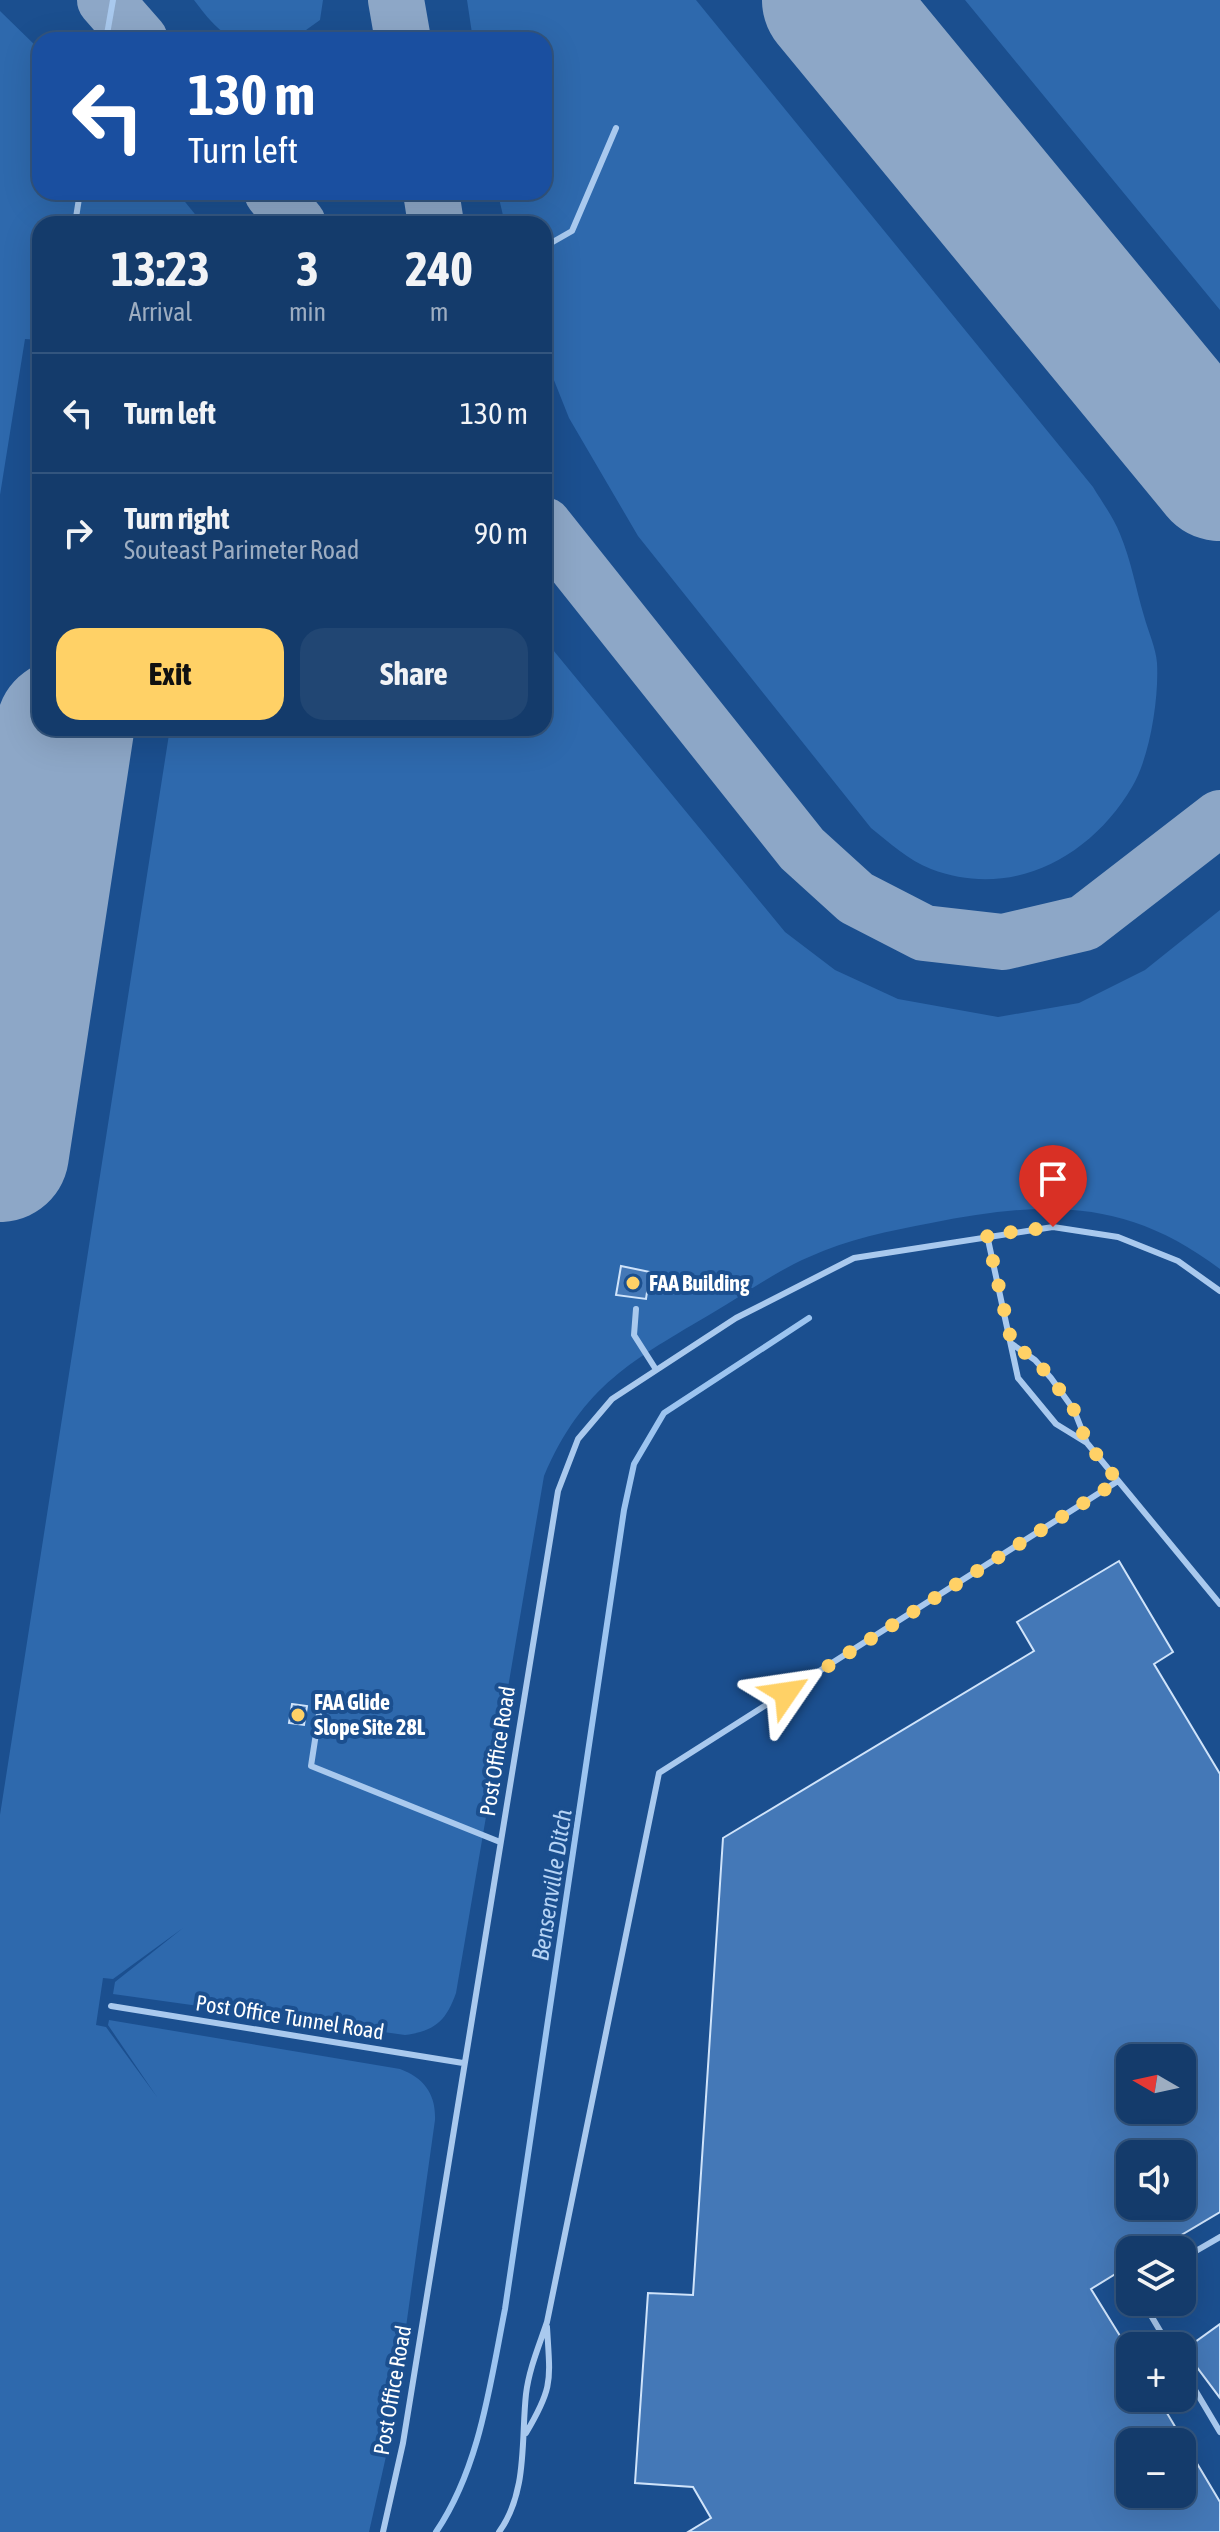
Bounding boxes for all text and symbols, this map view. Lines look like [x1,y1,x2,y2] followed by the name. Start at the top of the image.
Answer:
[188,63,315,127] text: 130 m
[56,64,160,168] icon: left
[188,129,298,171] text: Turn left
[111,241,210,296] text: 13:23
[296,241,319,296] text: 3
[405,241,473,296] text: 240
[129,297,192,327] text: Arrival
[289,297,326,327] text: min
[430,297,448,327] text: m
[56,391,100,435] icon: left
[124,396,216,430] text: Turn left
[460,396,528,430] text: 130 m
[124,501,230,535] text: Turn right
[56,511,100,555] icon: right
[474,516,528,550] text: 90 m
[124,535,359,565] text: Souteast Parimeter Road
[56,628,284,720] button: Exit
[300,628,528,720] button: Share
[1019,1145,1087,1227] pin
[1031,1157,1075,1201] icon: arrive
[649,1270,750,1296] place label: FAA Building
[624,1274,642,1292] marker: FAA Building
[744,1651,828,1735] position arrow
[474,1684,520,1818] street label: Post Office Road
[314,1689,426,1740] place label: FAA Glide Slope Site 28L
[289,1706,307,1724] marker: FAA Glide Slope Site 28L
[526,1807,577,1963] water label: Bensenville Ditch
[194,1989,386,2045] street label: Post Office Tunnel Road
[1116,2044,1196,2124] north arrow
[1116,2044,1196,2508] map controls
[1116,2140,1196,2220] button: sound
[1116,2236,1196,2316] button: layers
[368,2323,416,2457] street label: Post Office Road
[1116,2332,1196,2412] button: +
[1116,2428,1196,2508] button: −

